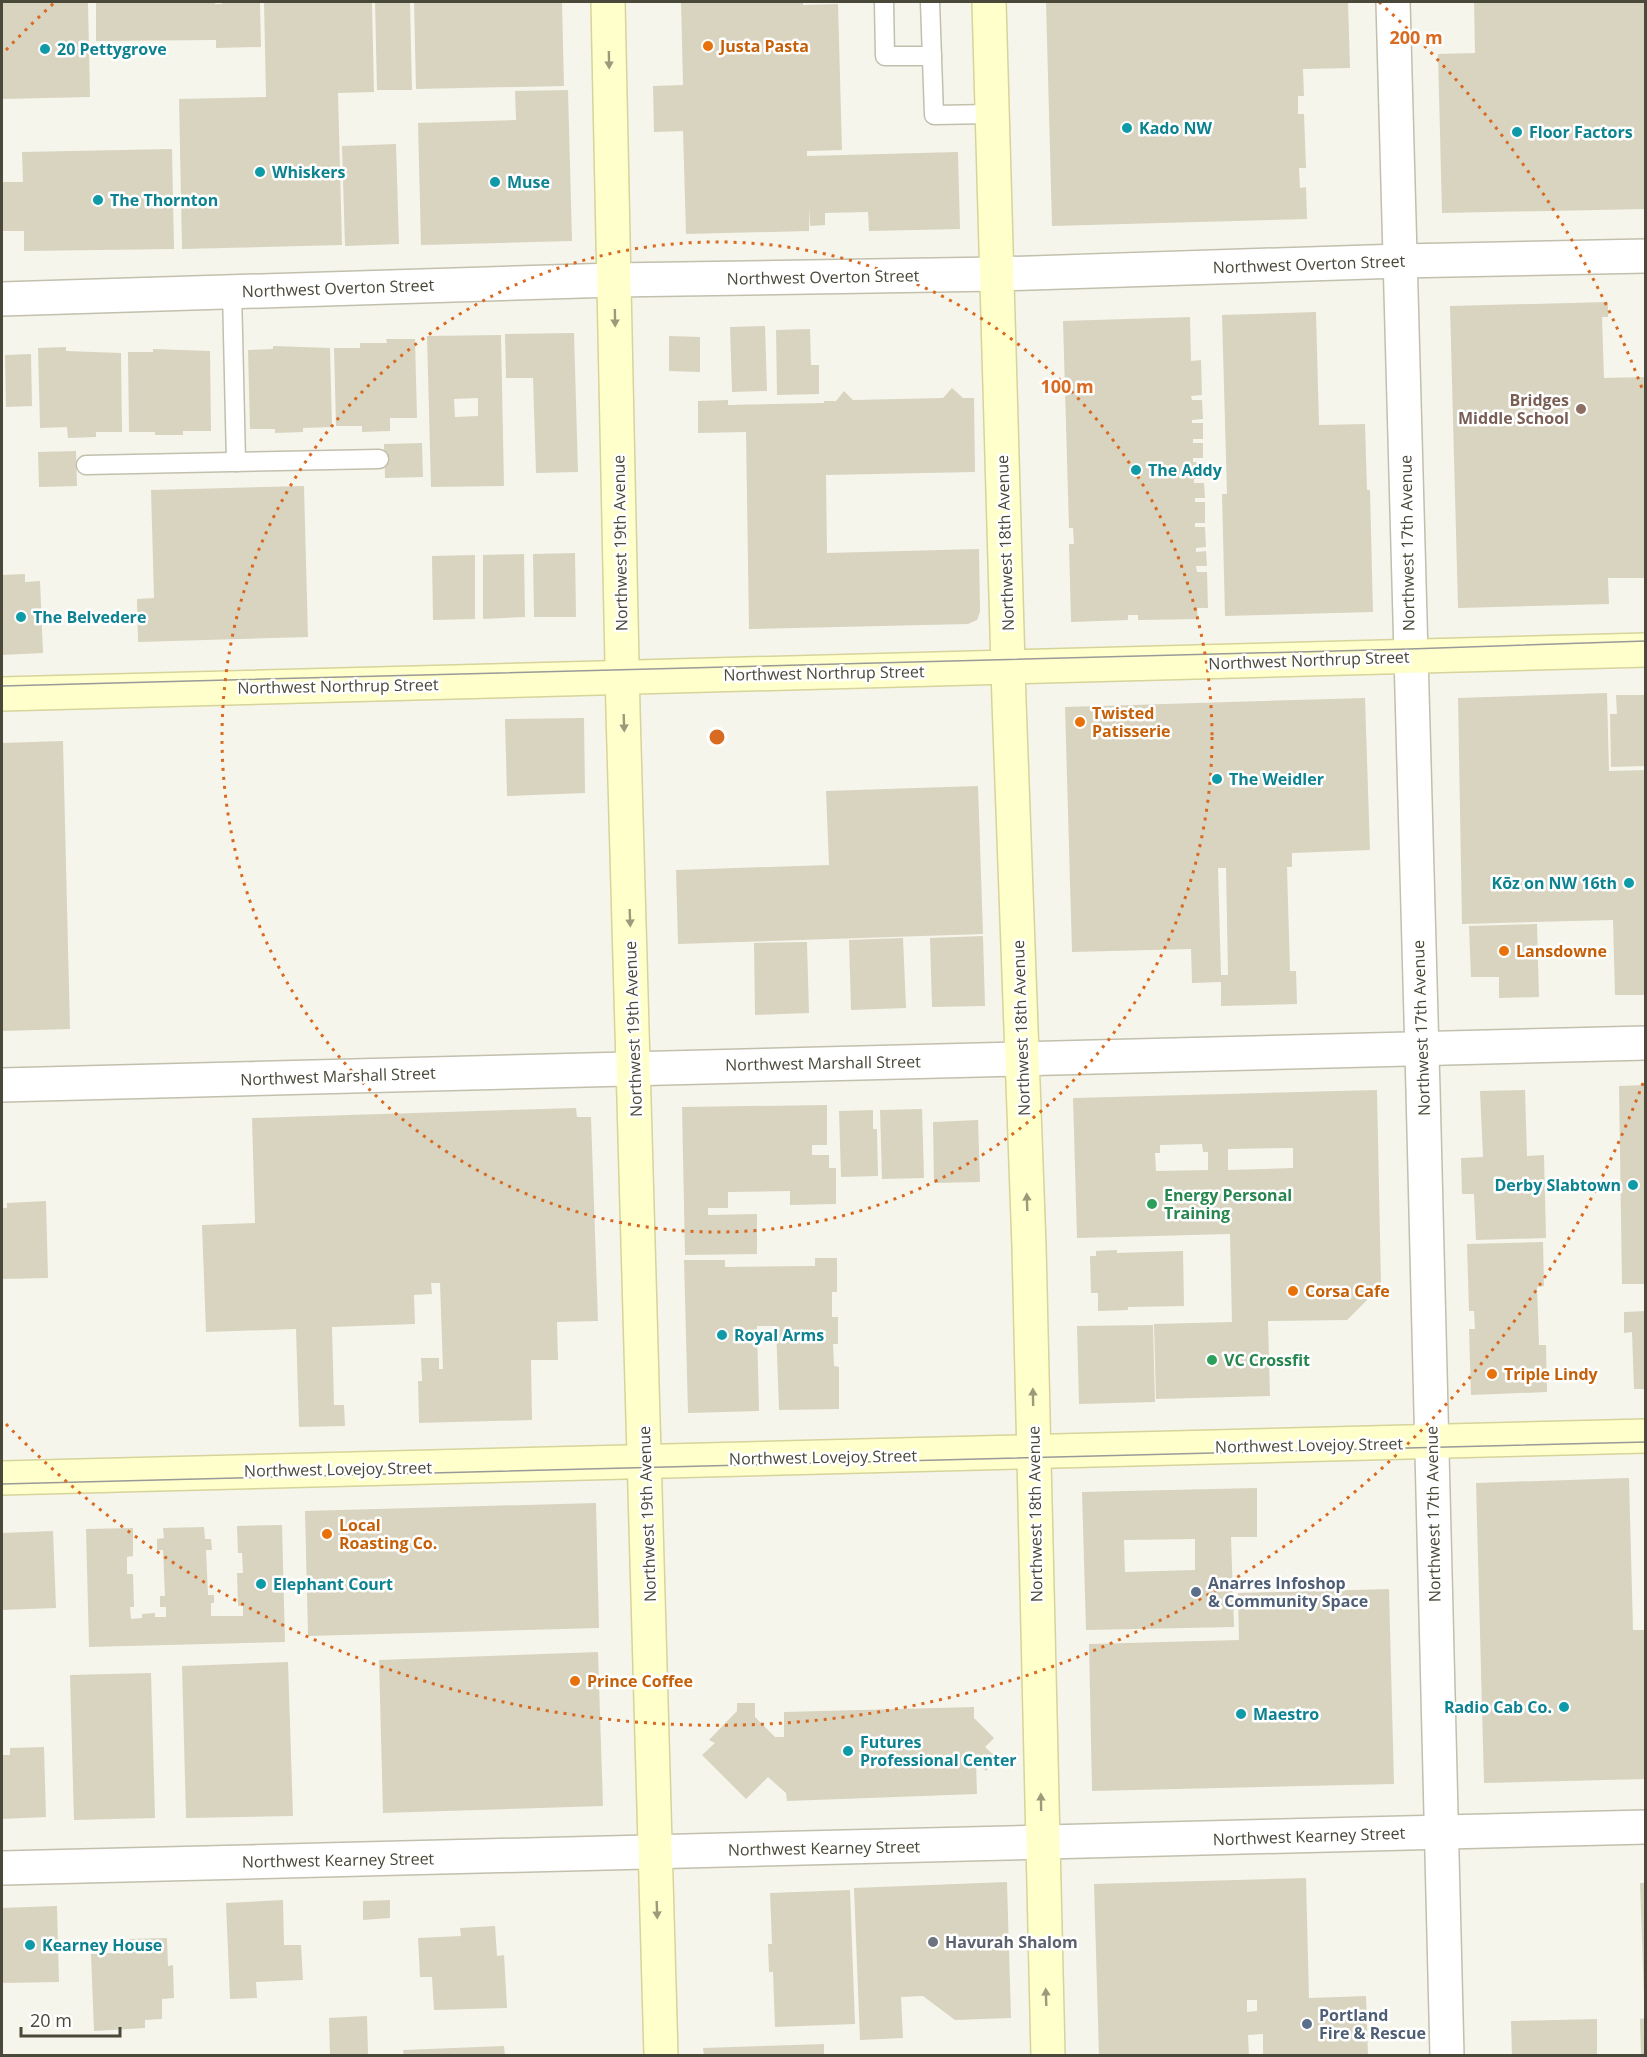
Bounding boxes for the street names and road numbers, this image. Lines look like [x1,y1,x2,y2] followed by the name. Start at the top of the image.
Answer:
[1212,250,1406,278] street label: Northwest Overton Street
[727,264,920,290] street label: Northwest Overton Street
[241,274,435,302] street label: Northwest Overton Street
[607,455,633,631] street label: Northwest 19th Avenue
[991,455,1019,631] street label: Northwest 18th Avenue
[1394,455,1420,631] street label: Northwest 17th Avenue
[1208,645,1410,675] street label: Northwest Northrup Street
[723,660,925,686] street label: Northwest Northrup Street
[237,673,439,699] street label: Northwest Northrup Street
[1007,940,1035,1116] street label: Northwest 18th Avenue
[1407,940,1435,1116] street label: Northwest 17th Avenue
[619,941,647,1117] street label: Northwest 19th Avenue
[725,1050,921,1076] street label: Northwest Marshall Street
[240,1062,436,1090] street label: Northwest Marshall Street
[633,1426,661,1602] street label: Northwest 19th Avenue
[1022,1426,1048,1602] street label: Northwest 18th Avenue
[1420,1426,1446,1602] street label: Northwest 17th Avenue
[1215,1432,1404,1458] street label: Northwest Lovejoy Street
[729,1444,918,1470] street label: Northwest Lovejoy Street
[244,1456,433,1482] street label: Northwest Lovejoy Street
[1212,1822,1406,1850] street label: Northwest Kearney Street
[728,1835,921,1861] street label: Northwest Kearney Street
[242,1847,435,1873] street label: Northwest Kearney Street

